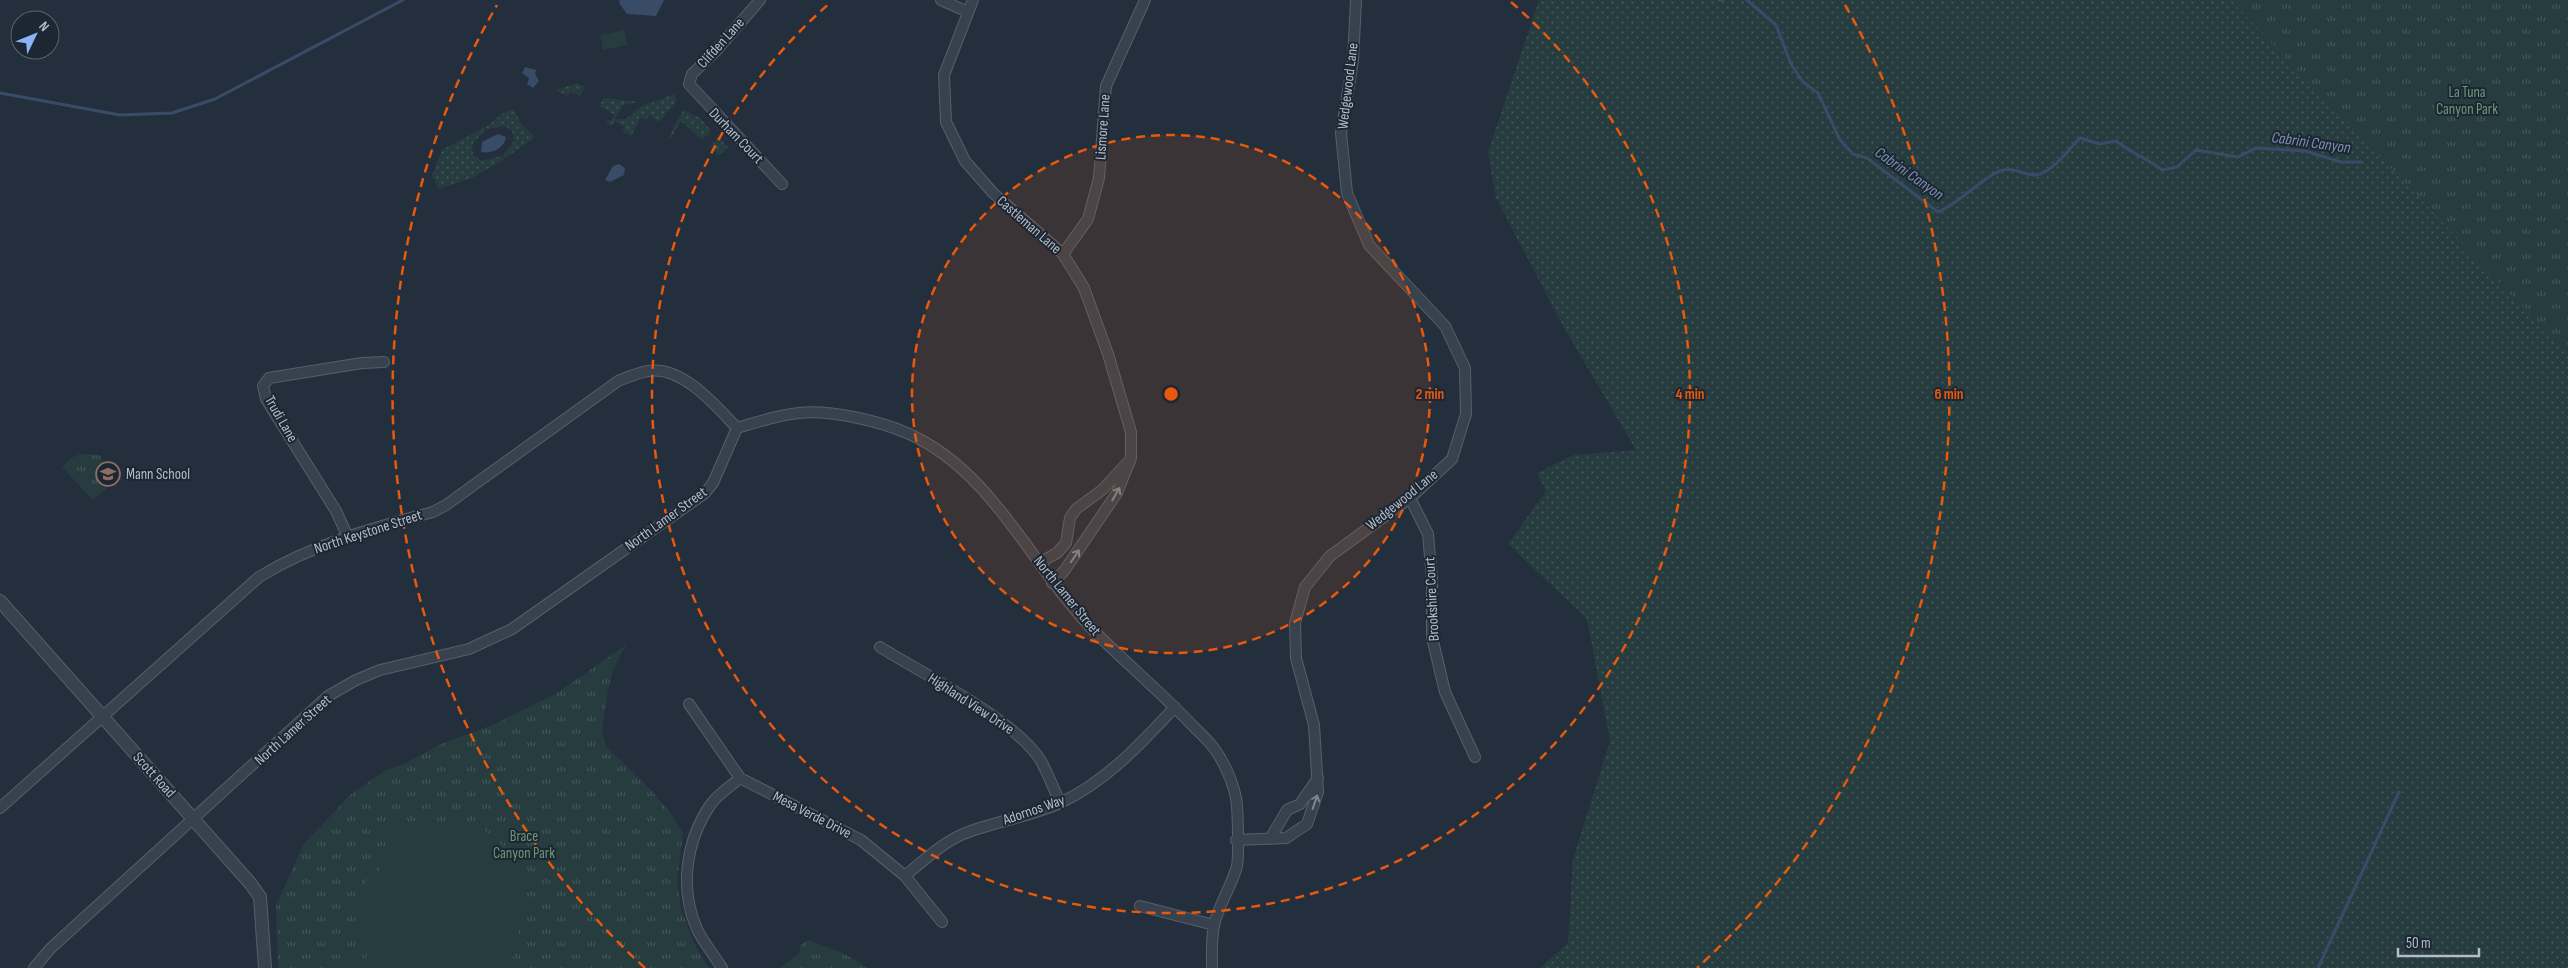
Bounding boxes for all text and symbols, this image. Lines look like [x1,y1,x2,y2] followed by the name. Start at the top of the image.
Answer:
[10,10,60,60] north arrow
[693,14,749,72] street label: Clifden Lane
[35,18,53,35] text: N
[1333,42,1363,130] street label: Wedgewood Lane
[2436,83,2498,119] park label: La Tuna Canyon Park
[1091,93,1115,161] street label: Lismore Lane
[705,104,768,168] street label: Durham Court
[2270,128,2352,158] water label: Cabrini Canyon
[1871,143,1947,205] water label: Cabrini Canyon
[993,192,1065,258] street label: Castleman Lane
[1162,385,1180,403] centre of rings
[1416,385,1444,404] text: 2 min
[1676,385,1704,404] text: 4 min
[1934,385,1964,404] text: 6 min
[260,392,302,446] street label: Trudi Lane
[95,461,121,487] school or university icon: Mann School
[126,465,190,484] place label: Mann School
[1362,465,1442,535] street label: Wedgewood Lane
[621,483,711,555] street label: North Lamer Street
[1111,487,1121,502] one-way arrow
[312,505,425,558] street label: North Keystone Street
[1070,549,1080,563] one-way arrow
[1029,552,1105,640] street label: North Lamer Street
[1420,556,1444,642] street label: Brookshire Court
[924,669,1018,739] street label: Highland View Drive
[251,690,336,770] street label: North Lamer Street
[129,748,179,802] street label: Scott Road
[770,787,854,843] street label: Mesa Verde Drive
[1000,790,1068,830] street label: Adornos Way
[1311,794,1320,810] one-way arrow
[493,827,555,863] park label: Brace Canyon Park
[2398,926,2479,958] scale bar
[2406,934,2431,953] text: 50 m

